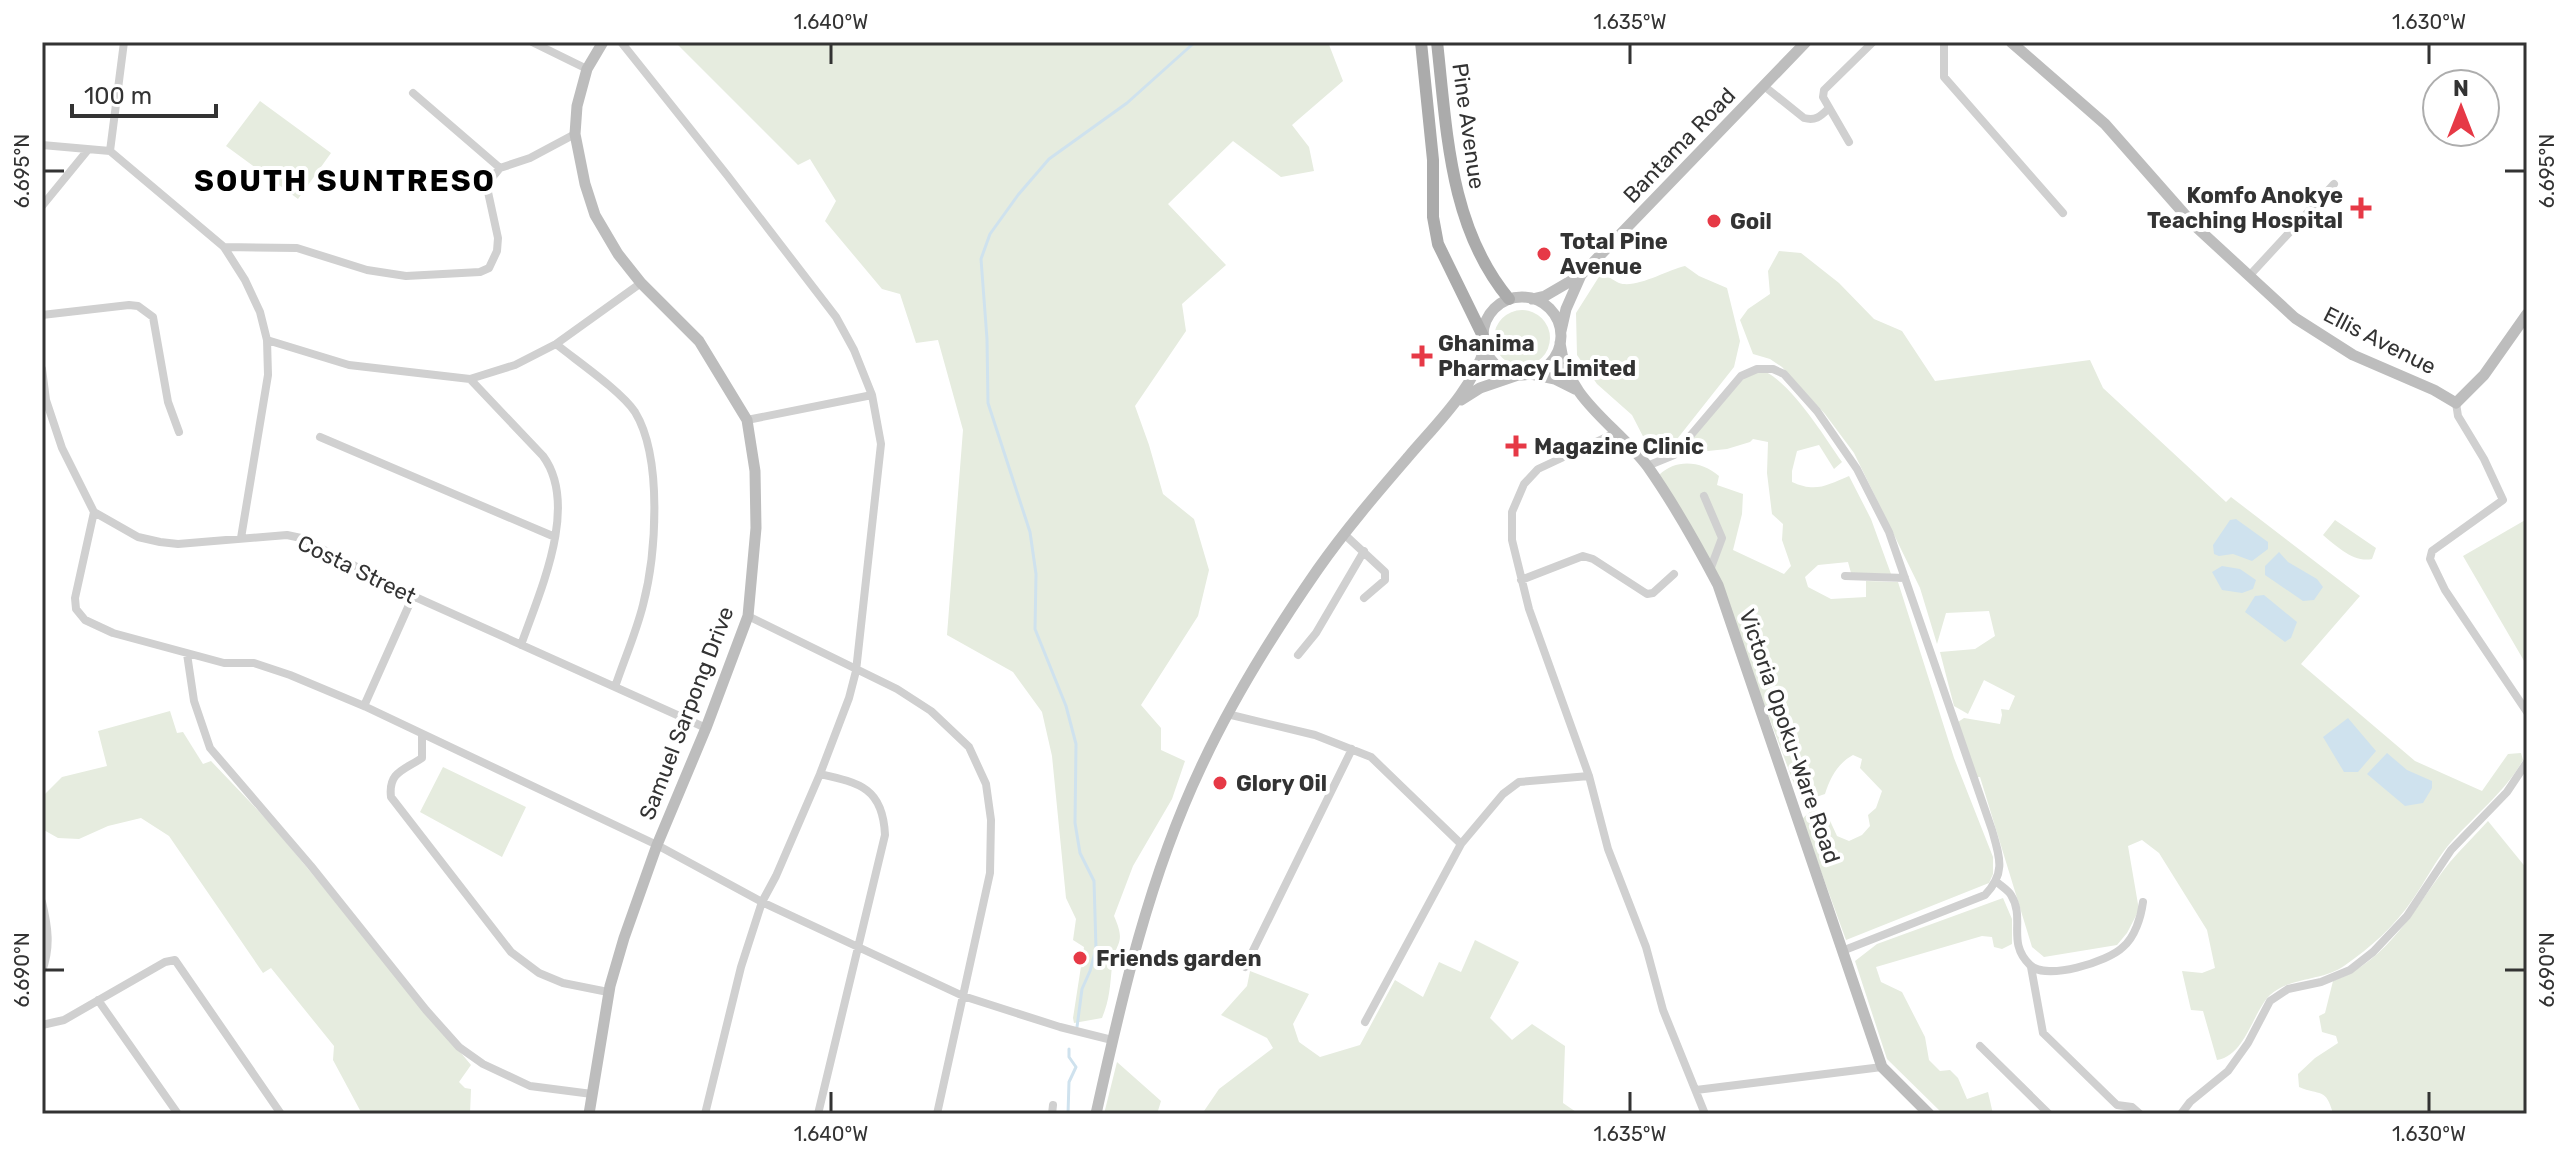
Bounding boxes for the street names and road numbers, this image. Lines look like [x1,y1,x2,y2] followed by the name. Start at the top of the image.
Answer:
[1446,61,1491,191] street label: Pine Avenue
[1618,82,1741,209] street label: Bantama Road
[2319,301,2440,380] street label: Ellis Avenue
[293,529,421,610] street label: Costa Street
[633,603,740,824] street label: Samuel Sarpong Drive
[1733,606,1846,867] street label: Victoria Opoku-Ware Road

